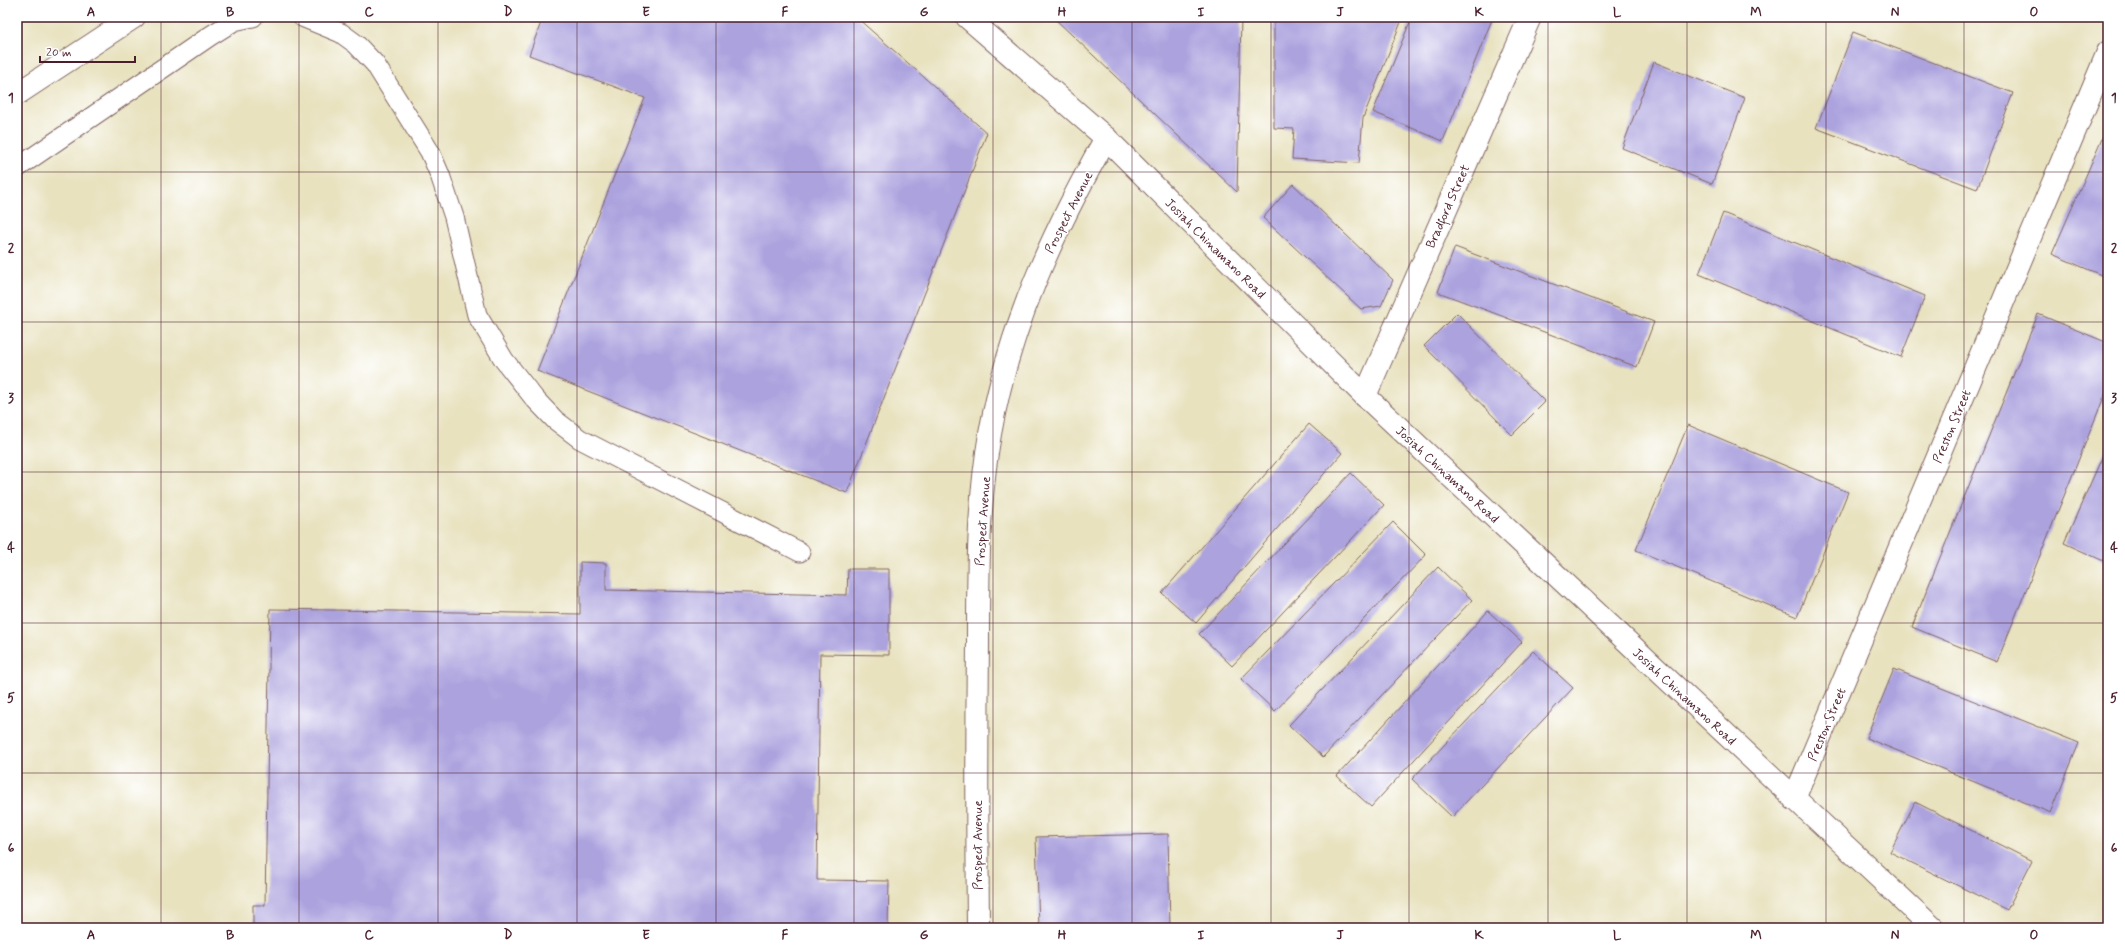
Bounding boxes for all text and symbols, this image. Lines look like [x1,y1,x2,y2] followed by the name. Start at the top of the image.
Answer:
[87,4,95,21] text: A
[226,4,235,21] text: B
[364,4,374,21] text: C
[504,4,513,21] text: D
[642,4,650,21] text: E
[782,4,789,21] text: F
[920,4,929,21] text: G
[1058,4,1067,21] text: H
[1198,4,1205,21] text: I
[1336,4,1344,21] text: J
[1474,4,1484,21] text: K
[1613,4,1622,21] text: L
[1750,4,1762,21] text: M
[1891,4,1900,21] text: N
[2030,4,2039,21] text: O
[40,38,135,64] scale bar
[46,45,72,61] text: 20 m
[8,90,14,107] text: 1
[2111,90,2117,107] text: 1
[1422,162,1476,252] street label: Bradford Street
[1041,169,1097,257] street label: Prospect Avenue
[1161,195,1269,303] street label: Josiah Chinamano Road
[8,240,15,257] text: 2
[2111,240,2118,257] text: 2
[1929,387,1976,466] street label: Preston Street
[8,390,14,407] text: 3
[2111,390,2117,407] text: 3
[1392,423,1502,528] street label: Josiah Chinamano Road
[972,476,995,567] street label: Prospect Avenue
[7,540,15,557] text: 4
[2110,540,2118,557] text: 4
[1629,645,1739,750] street label: Josiah Chinamano Road
[1804,685,1851,764] street label: Preston Street
[7,690,15,707] text: 5
[2110,690,2118,707] text: 5
[970,800,987,890] street label: Prospect Avenue
[8,840,15,857] text: 6
[2111,840,2118,857] text: 6
[87,927,95,944] text: A
[226,927,235,944] text: B
[364,927,374,944] text: C
[504,927,513,944] text: D
[642,927,650,944] text: E
[782,927,789,944] text: F
[920,927,929,944] text: G
[1058,927,1067,944] text: H
[1198,927,1205,944] text: I
[1336,927,1344,944] text: J
[1474,927,1484,944] text: K
[1613,927,1622,944] text: L
[1750,927,1762,944] text: M
[1891,927,1900,944] text: N
[2030,927,2039,944] text: O

